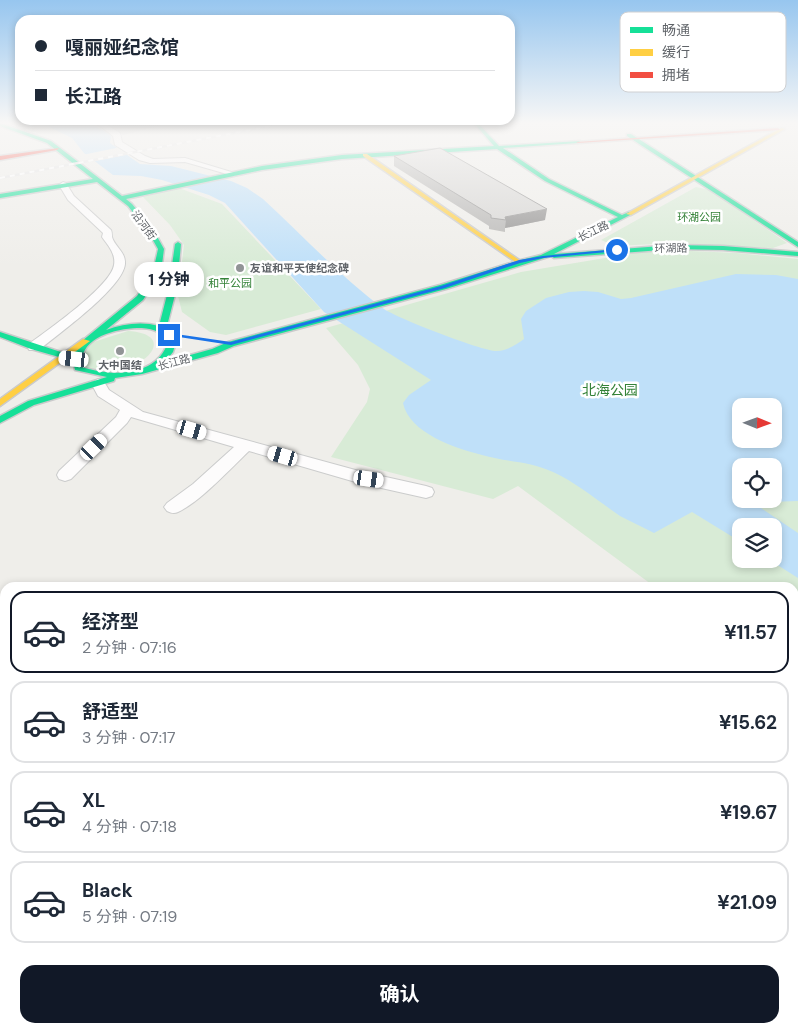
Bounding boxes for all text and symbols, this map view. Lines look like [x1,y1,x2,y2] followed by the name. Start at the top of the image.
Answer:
[620,12,786,92] legend
[662,21,690,39] text: 畅通
[65,35,179,60] text: 嘎丽娅纪念馆
[662,43,690,61] text: 缓行
[662,66,690,84] text: 拥堵
[65,84,122,109] text: 长江路
[129,208,159,242] street label: 沿河街
[677,210,721,224] park label: 环湖公园
[575,217,611,245] street label: 长江路
[606,239,628,261] route start
[654,241,688,255] street label: 环湖路
[250,261,349,275] place label: 友谊和平天使纪念碑
[134,262,204,298] callout: 1 分钟
[234,262,246,274] marker: 友谊和平天使纪念碑
[148,269,190,290] text: 1 分钟
[208,276,252,290] park label: 和平公园
[158,324,180,346] route end
[114,345,126,357] marker: 大中国结
[58,350,89,368] car
[156,351,192,373] street label: 长江路
[98,358,142,372] place label: 大中国结
[582,381,638,399] park label: 北海公园
[732,398,782,448] north arrow
[732,398,782,568] map controls
[175,419,208,441] car
[77,431,110,463] car
[266,445,299,467] car
[732,458,782,508] button: locate
[353,469,384,489] car
[732,518,782,568] button: layers
[82,609,139,634] text: 经济型
[22,610,67,655] icon: car
[724,620,777,645] text: ¥11.57
[82,637,177,658] text: 2 分钟 · 07:16
[82,699,139,724] text: 舒适型
[22,700,67,745] icon: car
[719,710,777,735] text: ¥15.62
[82,727,175,748] text: 3 分钟 · 07:17
[82,788,105,813] text: XL
[22,790,67,835] icon: car
[720,800,777,825] text: ¥19.67
[82,816,177,837] text: 4 分钟 · 07:18
[82,878,133,903] text: Black
[22,880,67,925] icon: car
[717,890,777,915] text: ¥21.09
[82,906,177,927] text: 5 分钟 · 07:19
[20,965,779,1023] button: 确认

